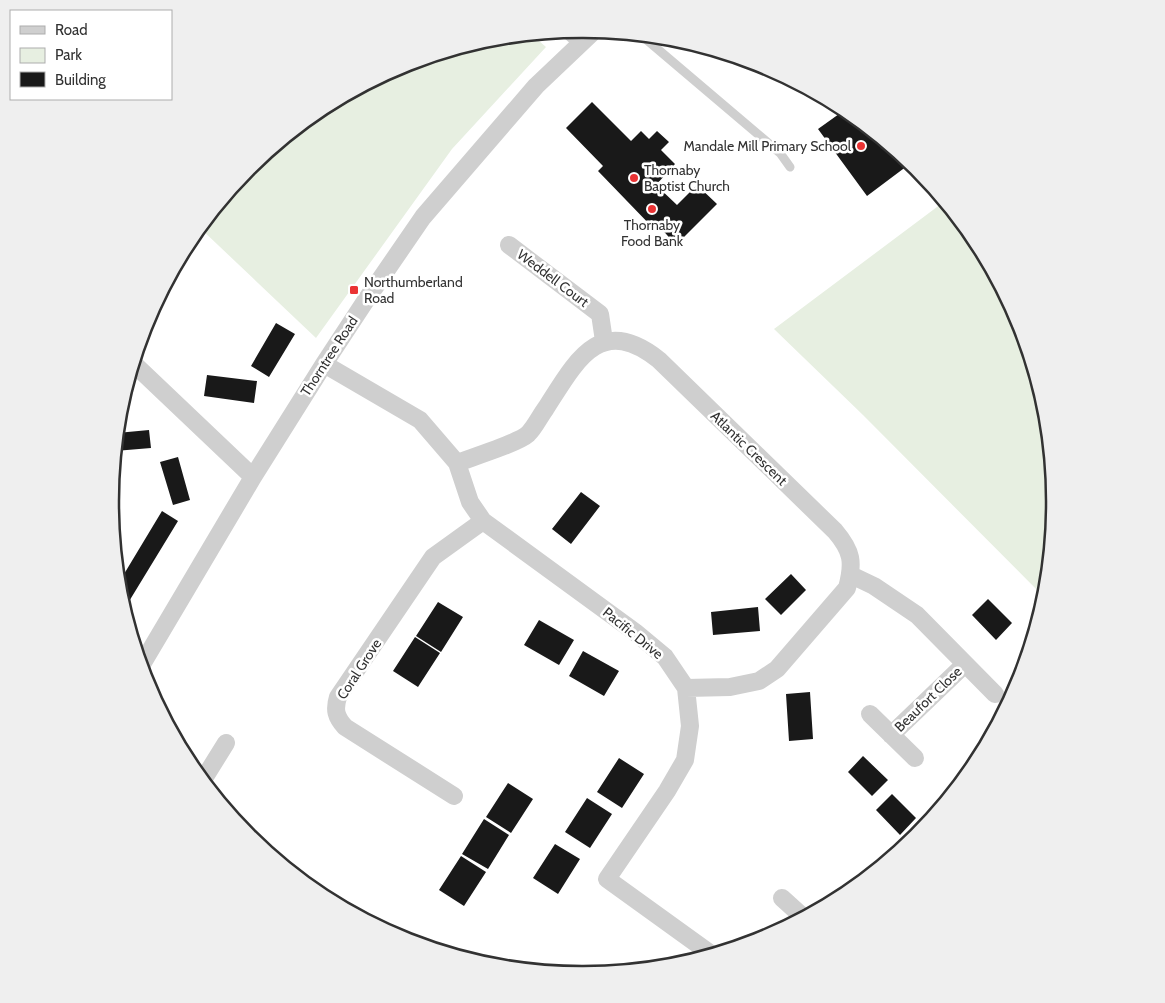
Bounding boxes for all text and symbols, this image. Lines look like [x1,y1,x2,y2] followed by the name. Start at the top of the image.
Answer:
[10,10,172,100] legend
[55,21,88,39] text: Road
[55,46,82,64] text: Park
[55,71,106,89] text: Building
[683,137,852,155] place label: Mandale Mill Primary School
[855,140,867,152] marker: Mandale Mill Primary School
[644,161,730,195] place label: Thornaby Baptist Church
[628,172,640,184] marker: Thornaby Baptist Church
[646,203,658,215] marker: Thornaby Food Bank
[621,216,684,250] place label: Thornaby Food Bank
[514,245,593,311] street label: Weddell Court
[364,273,463,307] place label: Northumberland Road
[348,284,360,296] marker: Northumberland Road
[297,313,361,399] street label: Thorntree Road
[707,407,791,489] street label: Atlantic Crescent
[599,603,667,663] street label: Pacific Drive
[333,635,385,703] street label: Coral Grove
[891,662,965,736] street label: Beaufort Close

